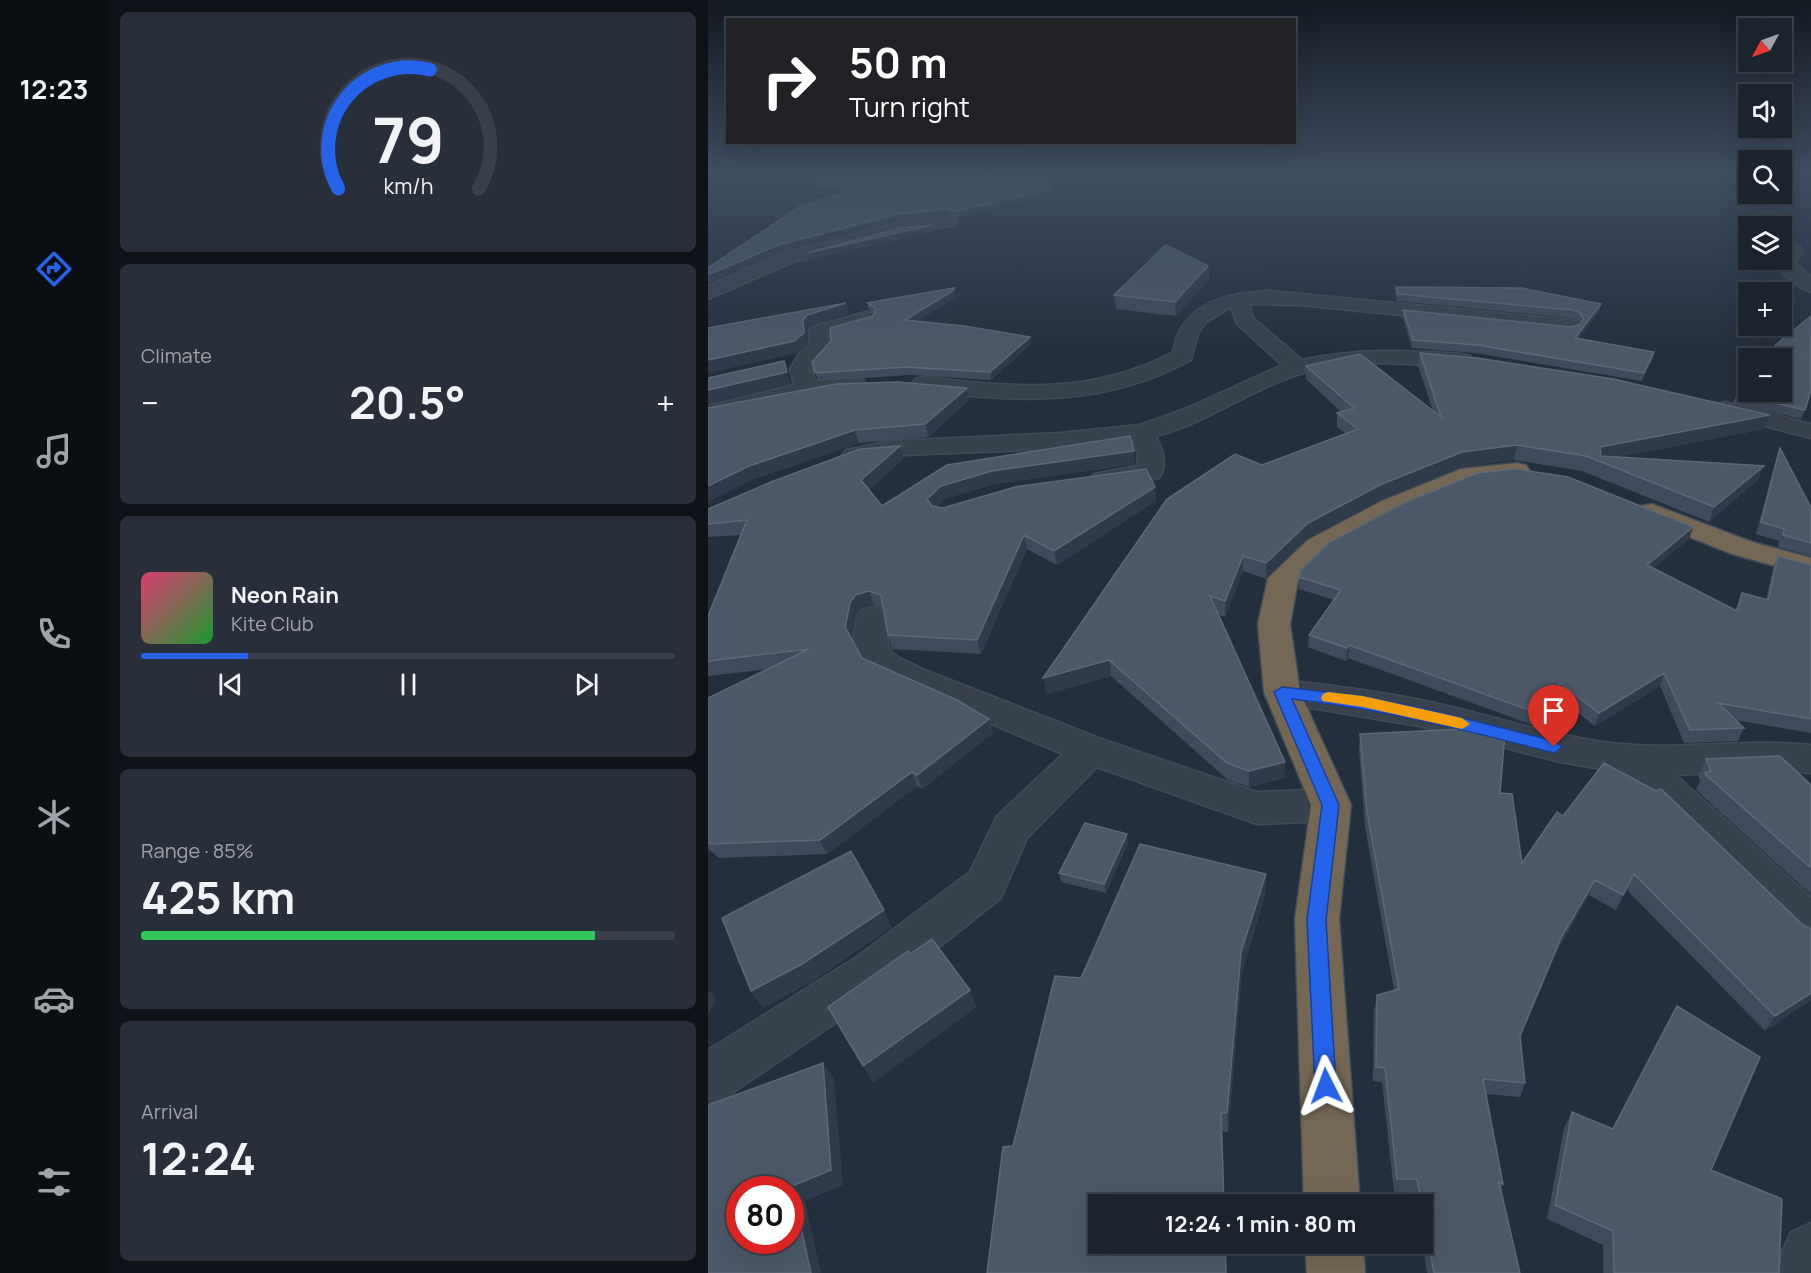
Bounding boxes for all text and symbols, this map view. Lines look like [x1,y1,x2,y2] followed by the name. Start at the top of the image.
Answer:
[1738,18,1792,72] north arrow
[1738,18,1792,402] map controls
[849,33,947,91] text: 50 m
[750,42,828,120] icon: right
[20,70,88,107] text: 12:23
[1738,84,1792,138] button: sound
[849,88,970,125] text: Turn right
[372,96,444,182] text: 79
[1738,150,1792,204] button: search
[383,171,433,200] text: km/h
[1738,216,1792,270] button: layers
[33,248,75,290] icon: directions
[1738,282,1792,336] button: +
[141,342,212,369] text: Climate
[1738,348,1792,402] button: −
[349,371,466,433] text: 20.5°
[141,380,159,425] text: −
[656,380,675,425] text: +
[33,430,75,472] icon: music
[231,580,339,610] text: Neon Rain
[231,610,314,637] text: Kite Club
[33,613,75,655] icon: phone
[214,668,247,701] icon: previous
[392,668,425,701] icon: pause
[570,668,603,701] icon: next
[1528,685,1579,747] pin
[1537,694,1570,727] icon: arrive
[33,796,75,838] icon: climate
[141,837,254,864] text: Range · 85%
[141,866,295,928] text: 425 km
[33,978,75,1020] icon: car
[1294,1054,1358,1118] position arrow
[141,1098,198,1125] text: Arrival
[141,1127,256,1189] text: 12:24
[33,1161,75,1203] icon: filters
[726,1176,804,1254] speed limit sign: 80
[1165,1209,1356,1239] text: 12:24 · 1 min · 80 m

